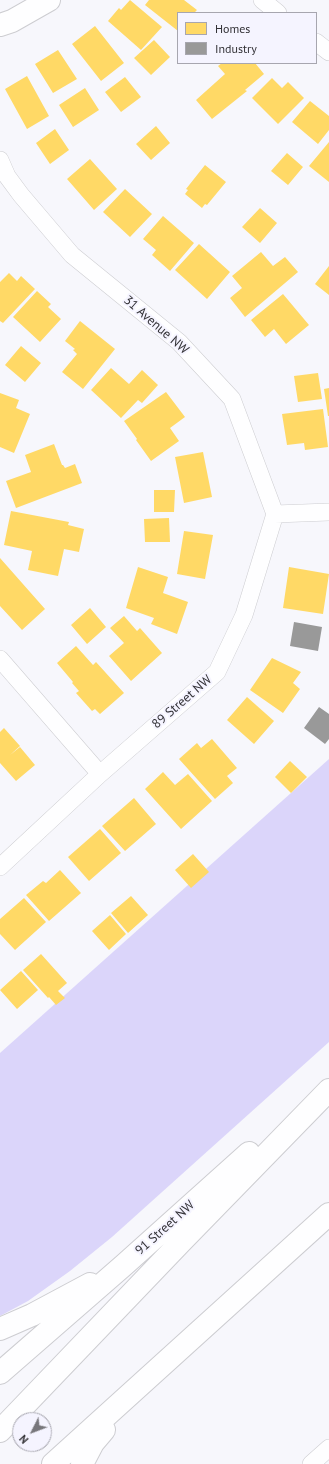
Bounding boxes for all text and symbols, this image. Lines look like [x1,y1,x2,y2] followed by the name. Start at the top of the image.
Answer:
[177,12,317,64] legend
[215,21,250,36] text: Homes
[215,41,257,56] text: Industry
[120,292,192,358] street label: 31 Avenue NW
[149,672,215,732] street label: 89 Street NW
[132,1198,198,1258] street label: 91 Street NW
[12,1412,52,1452] north arrow
[16,1432,31,1447] text: N

